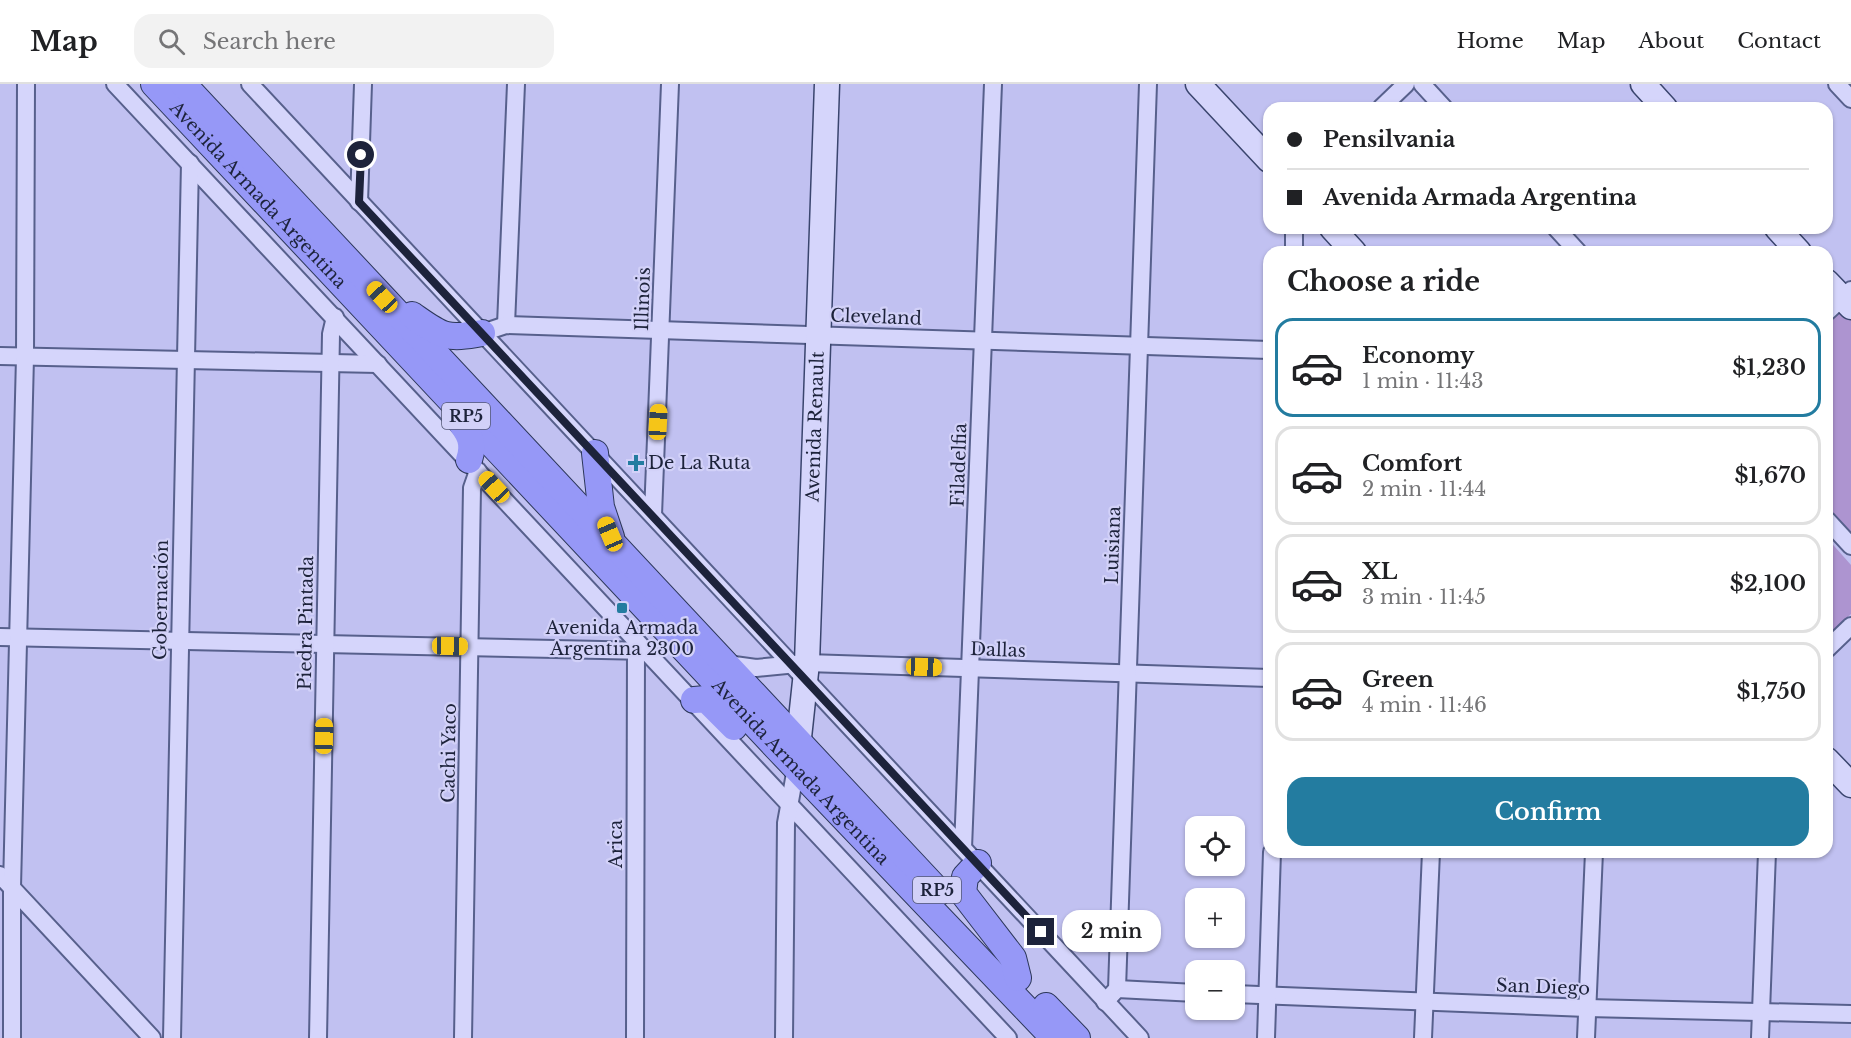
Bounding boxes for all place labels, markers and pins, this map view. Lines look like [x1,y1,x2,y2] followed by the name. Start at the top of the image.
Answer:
[648,452,750,474] place label: De La Ruta
[629,456,643,470] marker: De La Ruta
[615,601,629,615] marker: Avenida Armada Argentina 2300
[545,617,698,660] place label: Avenida Armada Argentina 2300

